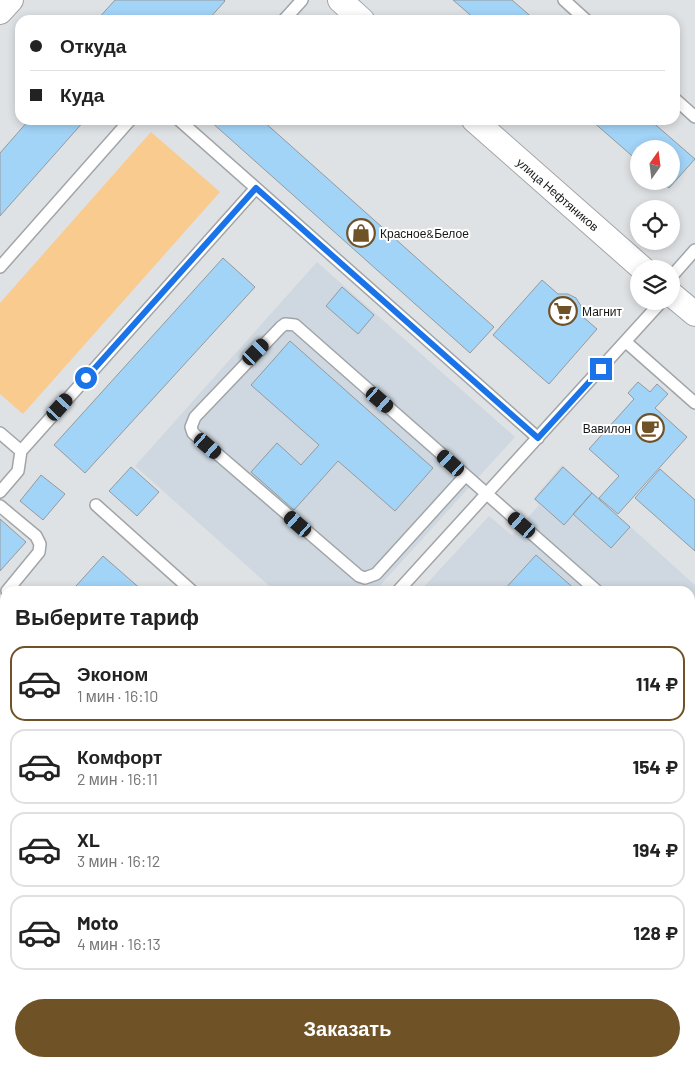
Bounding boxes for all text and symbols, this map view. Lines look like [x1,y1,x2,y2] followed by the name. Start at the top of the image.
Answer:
[60,34,126,57] text: Откуда
[60,83,104,106] text: Куда
[630,140,680,190] north arrow
[630,140,680,310] map controls
[513,155,602,234] street label: улица Нефтяников
[630,200,680,250] button: locate
[346,218,376,248] shop icon: Красное&Белое
[380,226,469,241] place label: Красное&Белое
[630,260,680,310] button: layers
[548,296,578,326] supermarket icon: Магнит
[582,304,623,318] place label: Магнит
[240,336,271,368] car
[590,358,612,380] route end
[75,367,97,389] route start
[363,384,396,416] car
[44,391,75,423] car
[635,413,665,443] cafe icon: Вавилон
[583,421,631,435] place label: Вавилон
[191,430,224,462] car
[434,447,467,479] car
[281,508,314,540] car
[505,509,538,541] car
[15,603,199,629] text: Выберите тариф
[17,661,62,706] icon: car
[77,662,148,685] text: Эконом
[636,672,678,695] text: 114 ₽
[77,686,158,705] text: 1 мин · 16:10
[17,744,62,789] icon: car
[77,745,162,768] text: Комфорт
[632,755,678,778] text: 154 ₽
[77,769,158,788] text: 2 мин · 16:11
[17,827,62,872] icon: car
[77,828,100,851] text: XL
[633,838,678,861] text: 194 ₽
[77,851,160,870] text: 3 мин · 16:12
[17,910,62,955] icon: car
[77,911,119,934] text: Moto
[633,921,678,944] text: 128 ₽
[77,934,161,953] text: 4 мин · 16:13
[15,999,680,1057] button: Заказать

